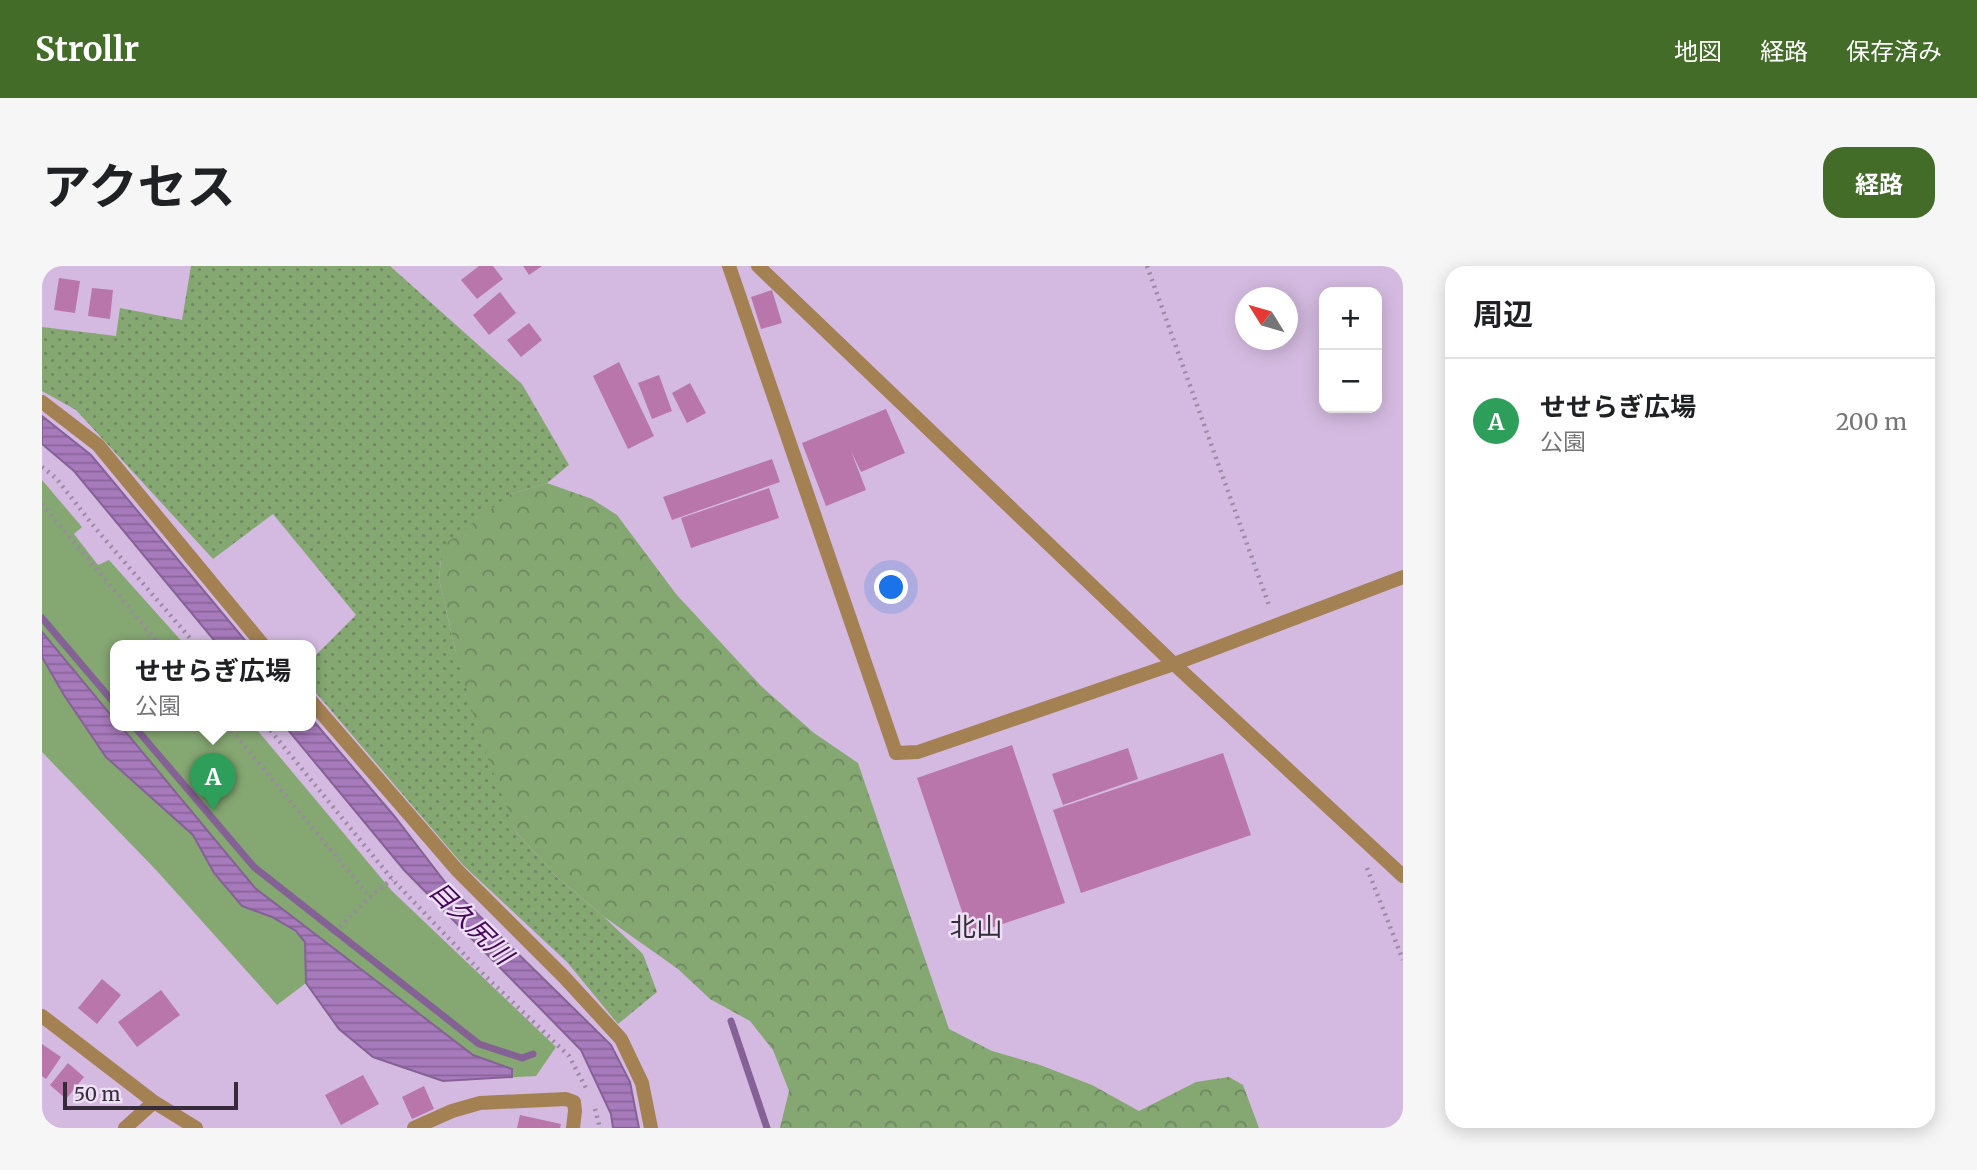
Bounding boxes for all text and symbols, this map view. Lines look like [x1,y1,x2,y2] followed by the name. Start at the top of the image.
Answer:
[35,29,139,70] text: Strollr
[1674,36,1722,67] text: 地図
[1760,36,1808,67] text: 経路
[1846,36,1942,67] text: 保存済み
[1823,147,1935,218] button: 経路
[42,156,236,217] text: アクセス
[1235,287,1298,350] north arrow
[1319,287,1382,413] map controls
[1319,287,1382,350] button: +
[1473,295,1533,333] text: 周辺
[1319,350,1382,413] button: −
[1540,390,1696,423] text: せせらぎ広場
[1488,407,1504,436] text: A
[1836,407,1907,436] text: 200 m
[1540,427,1586,456] text: 公園
[874,570,908,604] your location
[110,640,316,731] popup
[135,654,291,687] text: せせらぎ広場
[135,691,181,720] text: 公園
[190,753,236,811] pin: A
[423,874,522,973] water label: 目久尻川
[950,910,1002,943] district label: 北山
[63,1079,238,1111] scale bar
[74,1082,120,1106] text: 50 m

